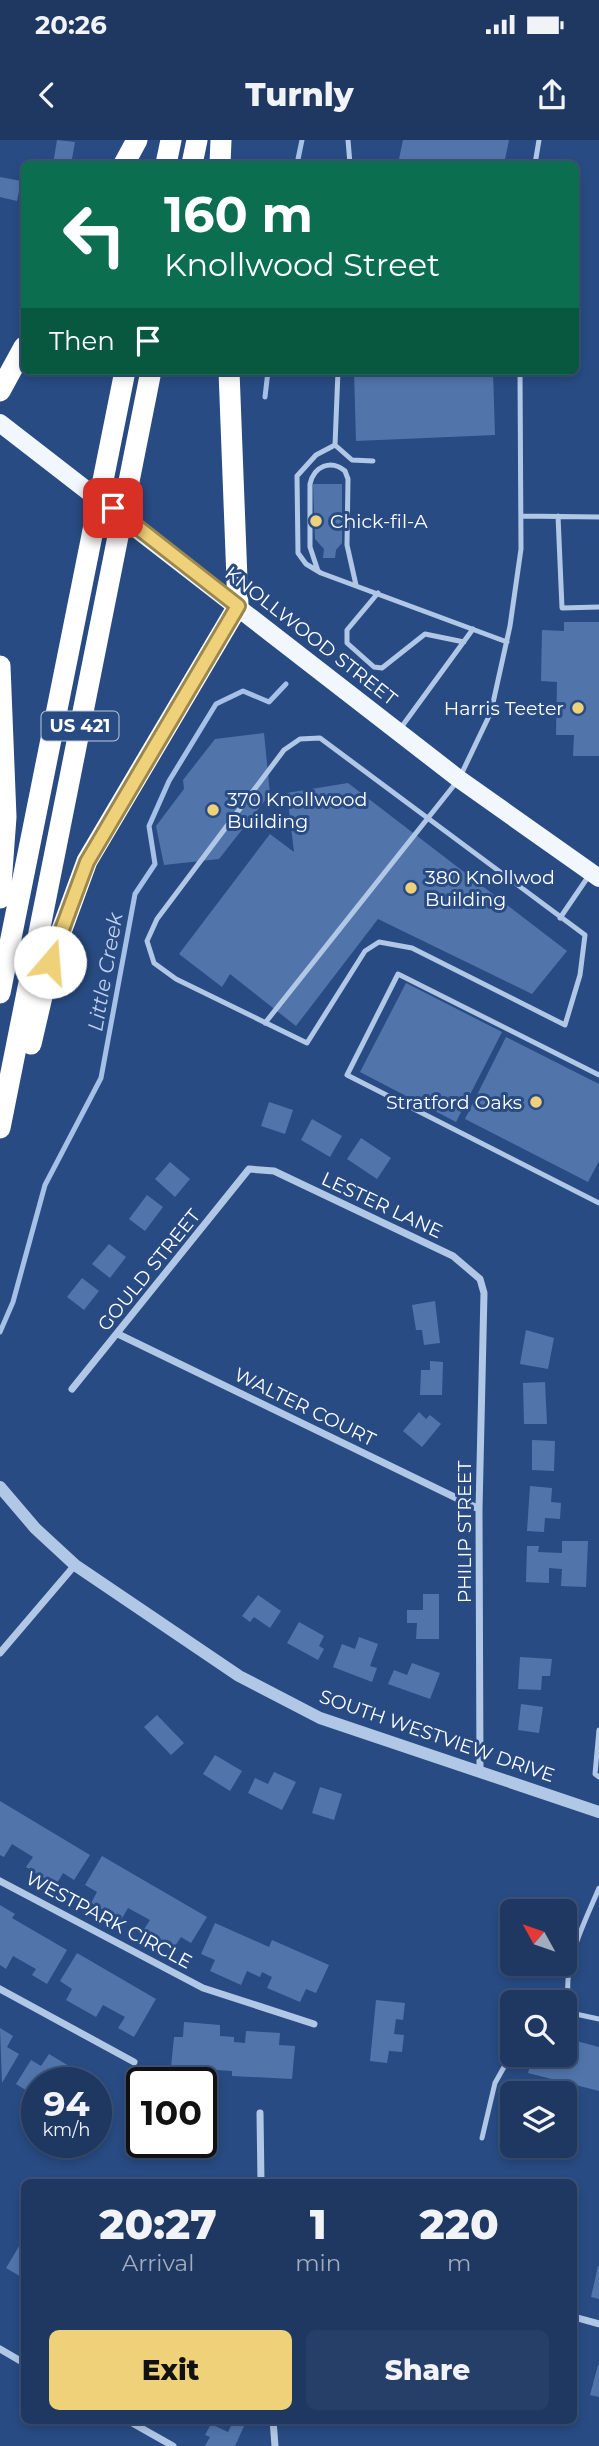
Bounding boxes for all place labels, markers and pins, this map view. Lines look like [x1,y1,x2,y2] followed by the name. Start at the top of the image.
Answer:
[83,478,143,538] pin
[330,510,428,533] place label: Chick-fil-A
[308,513,324,529] marker: Chick-fil-A
[444,697,564,720] place label: Harris Teeter
[570,700,586,716] marker: Harris Teeter
[227,788,367,833] place label: 370 Knollwood Building
[205,802,221,818] marker: 370 Knollwood Building
[425,866,555,911] place label: 380 Knollwod Building
[403,880,419,896] marker: 380 Knollwod Building
[386,1091,522,1114] place label: Stratford Oaks
[528,1094,544,1110] marker: Stratford Oaks

